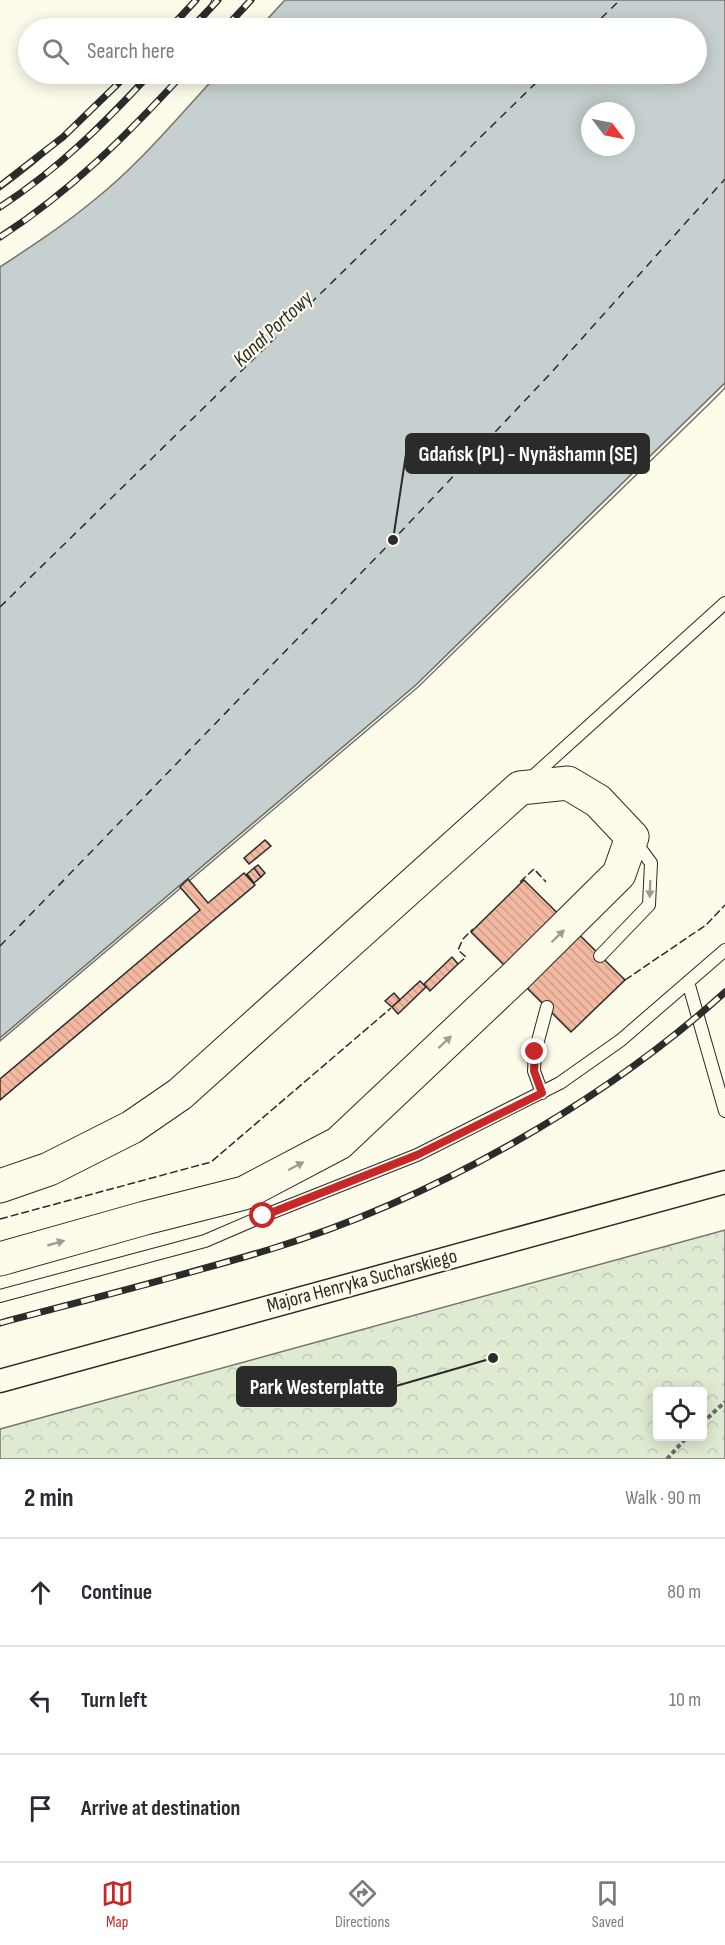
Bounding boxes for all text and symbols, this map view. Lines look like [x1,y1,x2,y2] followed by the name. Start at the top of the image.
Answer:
[18,18,707,84] search box
[39,35,72,68] icon: search
[87,38,174,65] text: Search here
[581,102,635,156] north arrow
[228,285,319,372] water label: Kanał Portowy
[406,434,649,473] callout: Gdańsk (PL) - Nynäshamn (SE)
[418,442,638,467] text: Gdańsk (PL) - Nynäshamn (SE)
[645,879,654,898] one-way arrow
[550,929,564,943] one-way arrow
[437,1036,452,1049] one-way arrow
[521,1038,547,1064] route end
[287,1161,305,1171] one-way arrow
[249,1202,275,1228] route start
[47,1238,65,1247] one-way arrow
[264,1244,460,1318] street label: Majora Henryka Sucharskiego
[237,1367,396,1406] callout: Park Westerplatte
[250,1375,384,1400] text: Park Westerplatte
[653,1387,707,1441] map controls
[653,1387,707,1441] button: locate
[24,1483,74,1514] text: 2 min
[625,1486,701,1510] text: Walk · 90 m
[24,1576,57,1609] icon: ahead
[81,1579,152,1606] text: Continue
[667,1580,701,1604] text: 80 m
[24,1684,57,1717] icon: left
[81,1687,147,1714] text: Turn left
[669,1688,701,1712] text: 10 m
[24,1792,57,1825] icon: arrive
[81,1795,240,1822] text: Arrive at destination
[101,1877,134,1932] tab: Map
[335,1877,390,1932] tab: Directions
[591,1877,624,1932] tab: Saved

